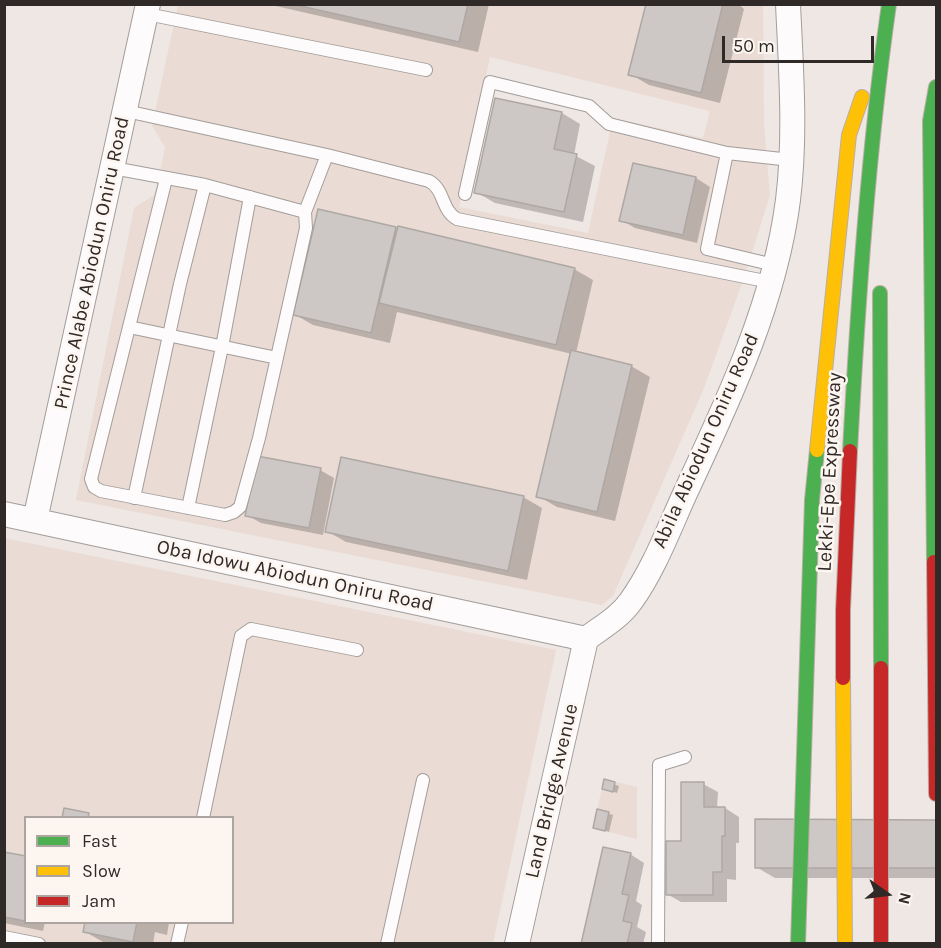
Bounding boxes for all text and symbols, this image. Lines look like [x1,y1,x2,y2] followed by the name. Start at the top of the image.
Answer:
[725,24,876,62] scale bar
[733,35,775,57] text: 50 m
[49,114,135,412] street label: Prince Alabe Abiodun Oniru Road
[648,330,764,552] street label: Abila Abiodun Oniru Road
[813,372,847,572] street label: Lekki-Epe Expressway
[154,535,436,617] street label: Oba Idowu Abiodun Oniru Road
[520,701,584,881] street label: Land Bridge Avenue
[24,816,234,924] legend
[82,830,117,852] text: Fast
[82,860,121,882] text: Slow
[857,864,917,924] north arrow
[82,890,116,912] text: Jam
[894,891,916,906] text: N

